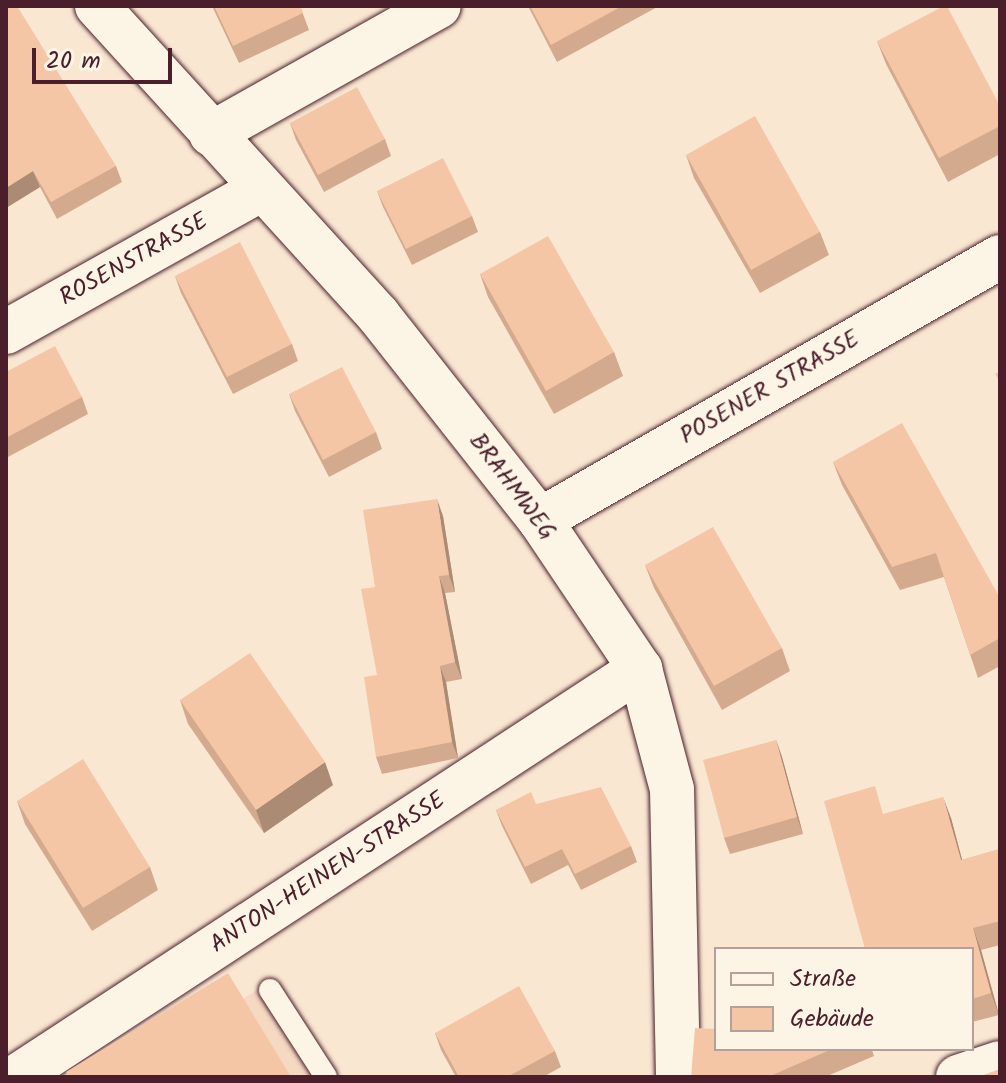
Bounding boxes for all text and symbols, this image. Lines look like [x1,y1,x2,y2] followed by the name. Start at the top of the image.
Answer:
[36,32,176,82] scale bar
[46,42,101,81] text: 20 m
[55,207,213,313] street label: ROSENSTRASSE
[675,325,865,451] street label: POSENER STRASSE
[462,428,562,546] street label: BRAHMWEG
[205,786,451,960] street label: ANTON-HEINEN-STRASSE
[714,947,974,1051] legend
[790,960,856,999] text: Straße
[790,1000,874,1039] text: Gebäude

